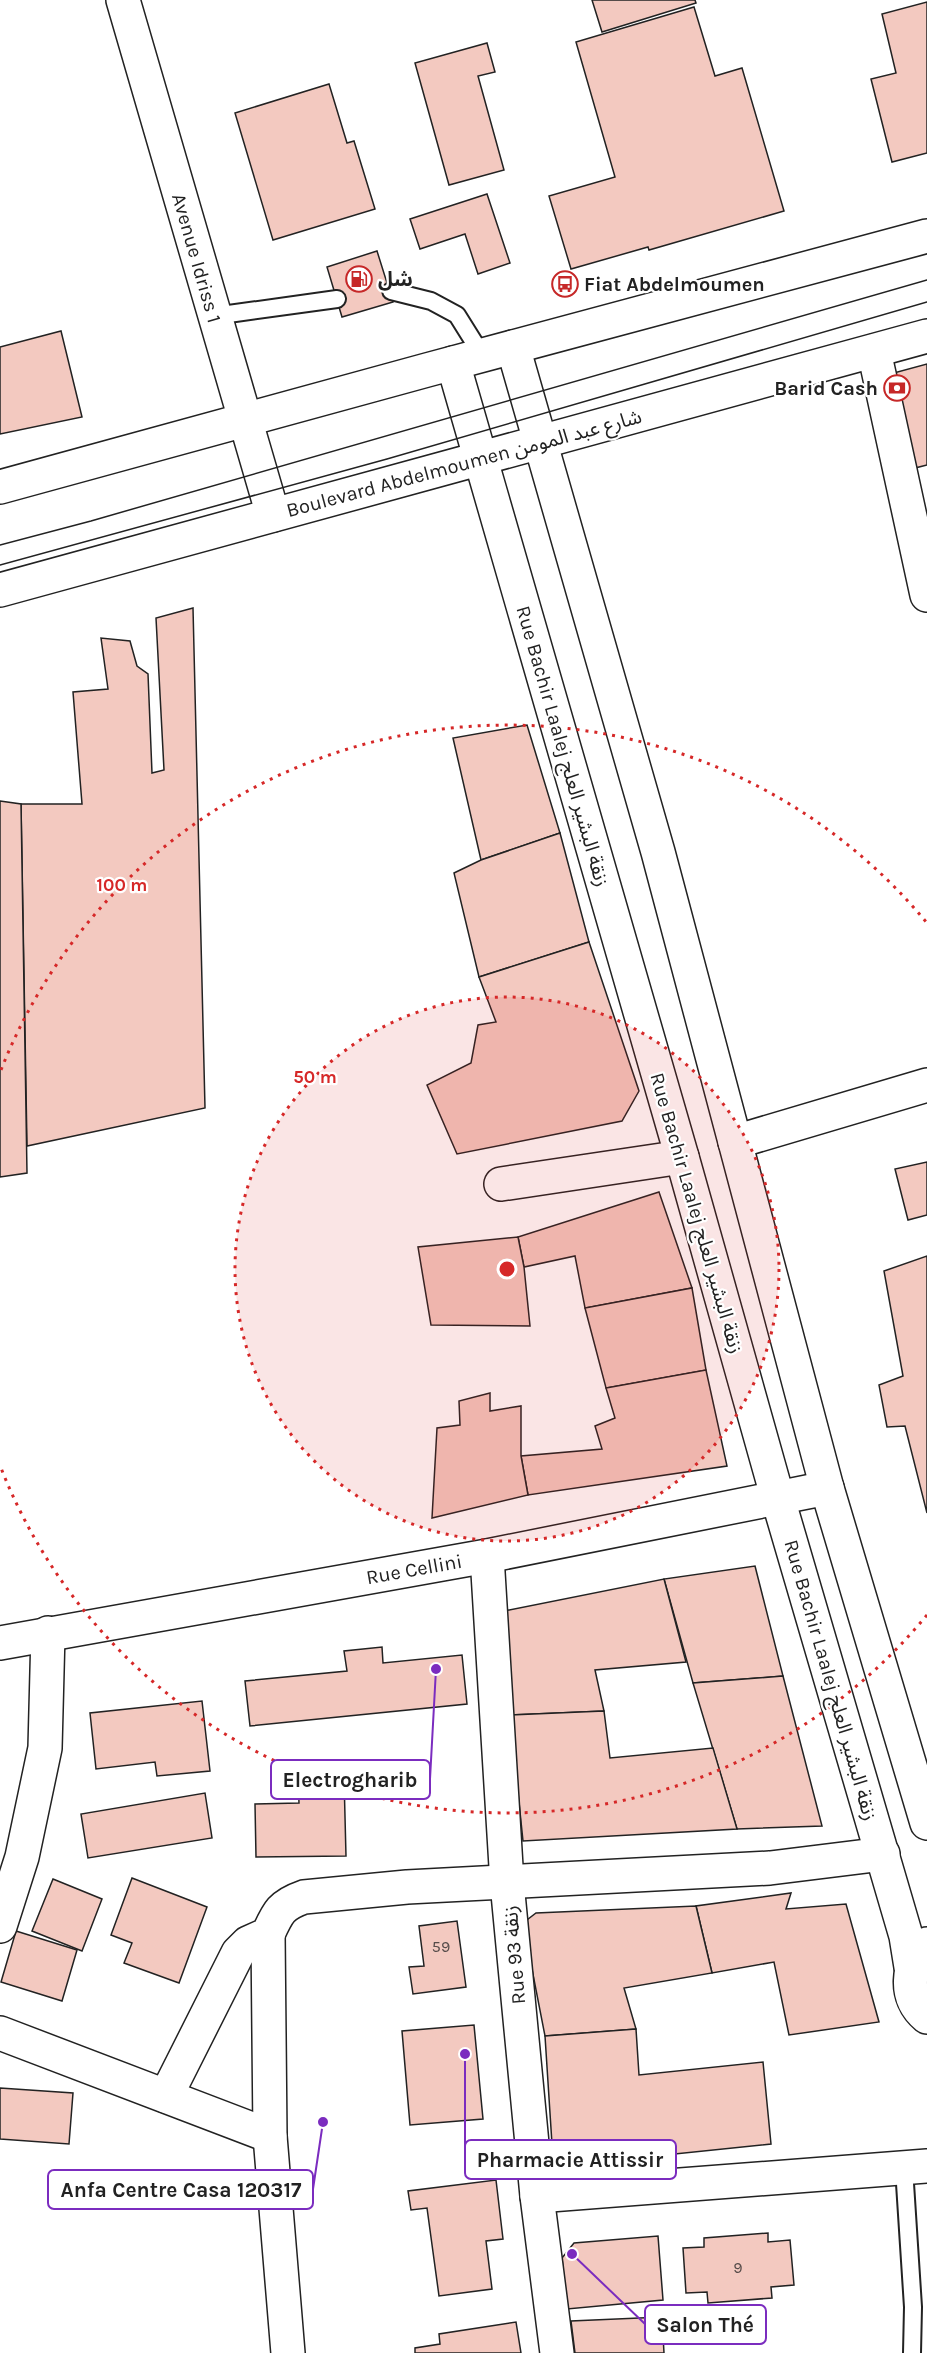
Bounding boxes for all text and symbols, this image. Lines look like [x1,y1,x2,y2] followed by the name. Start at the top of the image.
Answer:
[167,191,226,326] street label: Avenue Idriss 1
[344,264,374,294] fuel station icon: شل
[378,268,413,291] place label: شل
[550,269,580,299] bus stop icon: Fiat Abdelmoumen
[584,273,765,296] place label: Fiat Abdelmoumen
[882,373,912,403] bank icon: Barid Cash
[774,377,878,400] place label: Barid Cash
[284,405,645,525] street label: Boulevard Abdelmoumen شارع عبد المومن
[508,603,614,890] street label: Rue Bachir Laalej زنقة البشير العلج
[97,874,147,896] text: 100 m
[293,1066,337,1088] text: 50 m
[642,1070,748,1357] street label: Rue Bachir Laalej زنقة البشير العلج
[497,1259,517,1279] centre of rings
[776,1537,882,1824] street label: Rue Bachir Laalej زنقة البشير العلج
[364,1550,464,1589] street label: Rue Cellini
[271,1760,430,1799] callout: Electrogharib
[283,1768,418,1792] text: Electrogharib
[499,1904,530,2005] street label: Rue 93 زنقة
[432,1937,450,1956] house number: 59
[465,2140,676,2179] callout: Pharmacie Attissir
[477,2148,664,2172] text: Pharmacie Attissir
[48,2170,313,2209] callout: Anfa Centre Casa 120317
[61,2178,302,2202] text: Anfa Centre Casa 120317
[733,2258,743,2277] house number: 9
[645,2305,766,2344] callout: Salon Thé
[656,2313,754,2337] text: Salon Thé

